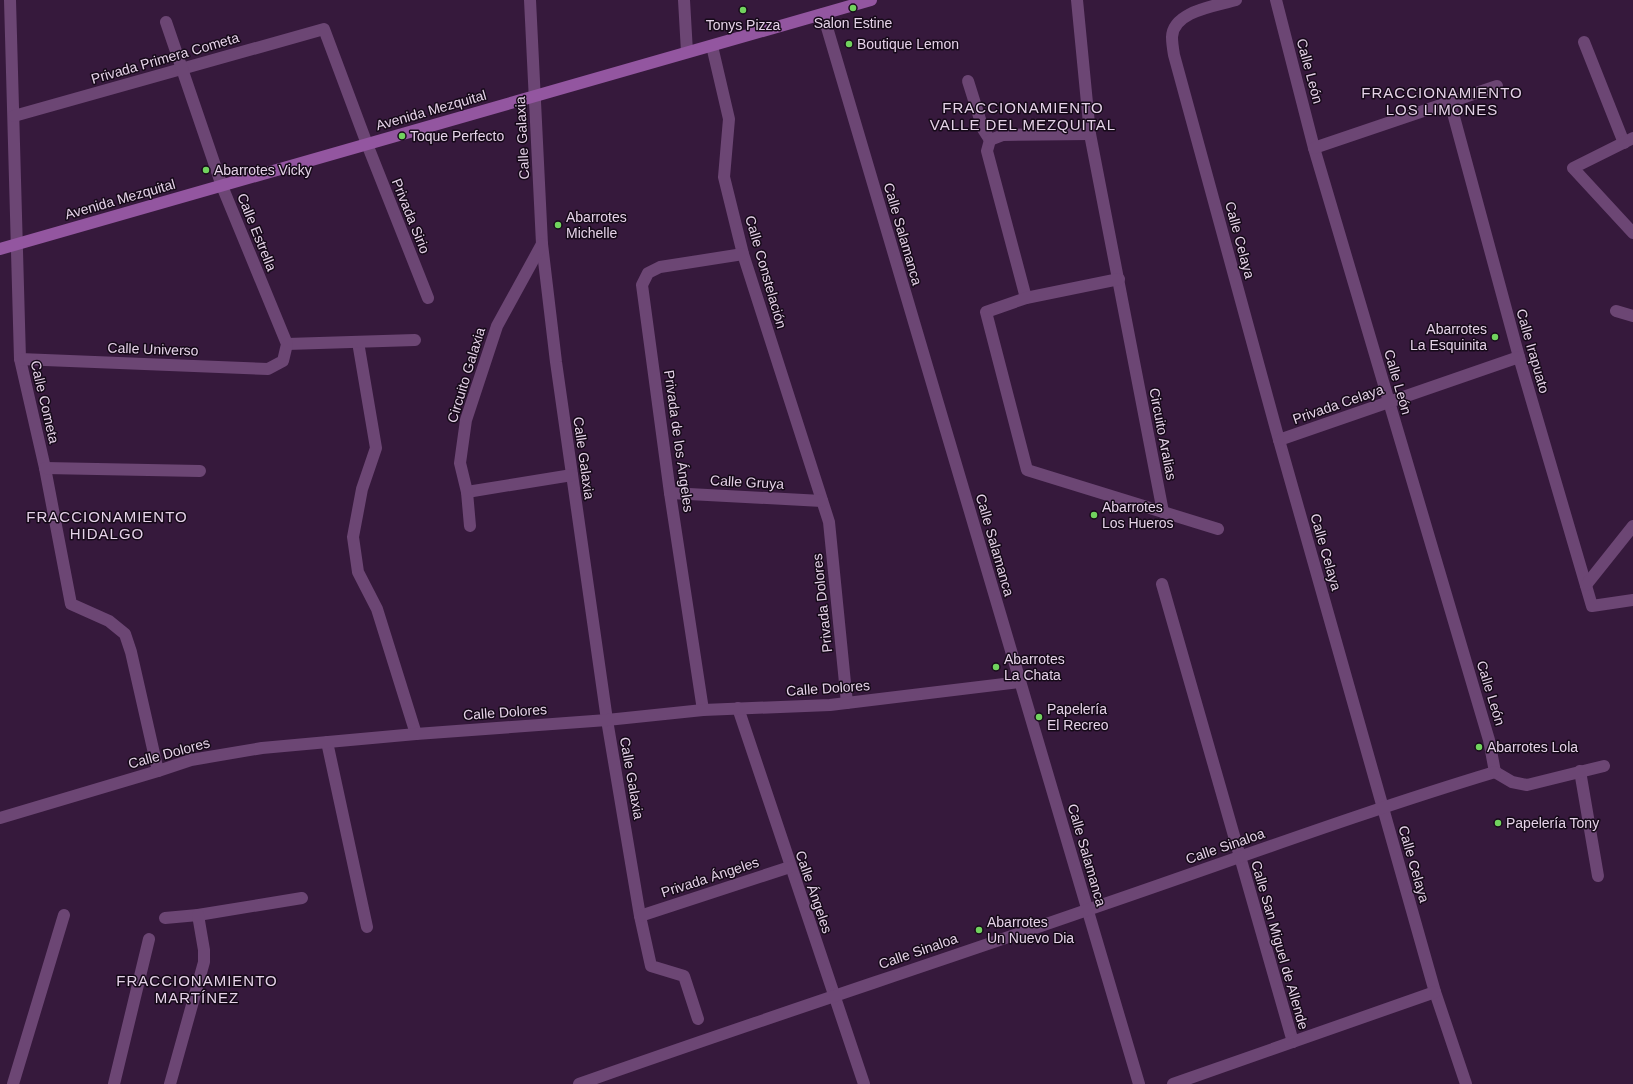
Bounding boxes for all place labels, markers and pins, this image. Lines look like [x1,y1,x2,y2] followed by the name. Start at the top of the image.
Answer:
[848,3,858,13] marker: Salon Estine
[738,5,748,15] marker: Tonys Pizza
[814,15,893,31] place label: Salon Estine
[706,17,781,33] place label: Tonys Pizza
[857,36,959,52] place label: Boutique Lemon
[844,39,854,49] marker: Boutique Lemon
[410,128,504,144] place label: Toque Perfecto
[397,131,407,141] marker: Toque Perfecto
[214,162,312,178] place label: Abarrotes Vicky
[201,165,211,175] marker: Abarrotes Vicky
[566,209,627,241] place label: Abarrotes Michelle
[553,220,563,230] marker: Abarrotes Michelle
[1410,321,1487,353] place label: Abarrotes La Esquinita
[1490,332,1500,342] marker: Abarrotes La Esquinita
[1102,499,1174,531] place label: Abarrotes Los Hueros
[1089,510,1099,520] marker: Abarrotes Los Hueros
[1004,651,1065,683] place label: Abarrotes La Chata
[991,662,1001,672] marker: Abarrotes La Chata
[1047,701,1109,733] place label: Papelería El Recreo
[1034,712,1044,722] marker: Papelería El Recreo
[1487,739,1578,755] place label: Abarrotes Lola
[1474,742,1484,752] marker: Abarrotes Lola
[1506,815,1599,831] place label: Papelería Tony
[1493,818,1503,828] marker: Papelería Tony
[987,914,1074,946] place label: Abarrotes Un Nuevo Dia
[974,925,984,935] marker: Abarrotes Un Nuevo Dia

